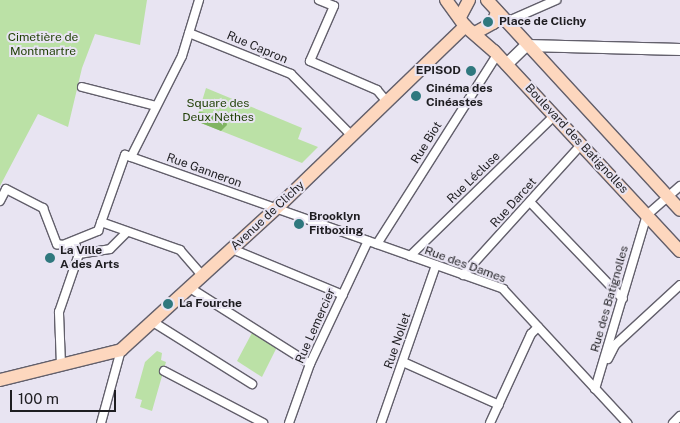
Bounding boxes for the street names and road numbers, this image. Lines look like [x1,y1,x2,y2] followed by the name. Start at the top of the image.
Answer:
[224,29,290,67] street label: Rue Capron
[521,81,631,197] street label: Boulevard des Batignolles
[408,119,446,167] street label: Rue Biot
[445,149,503,207] street label: Rue Lécluse
[164,151,244,191] street label: Rue Ganneron
[488,175,540,231] street label: Rue Darcet
[228,178,308,254] street label: Avenue de Clichy
[422,244,508,286] street label: Rue des Dames
[588,244,632,354] street label: Rue des Batignolles
[293,286,339,366] street label: Rue Lemercier
[382,311,414,371] street label: Rue Nollet

